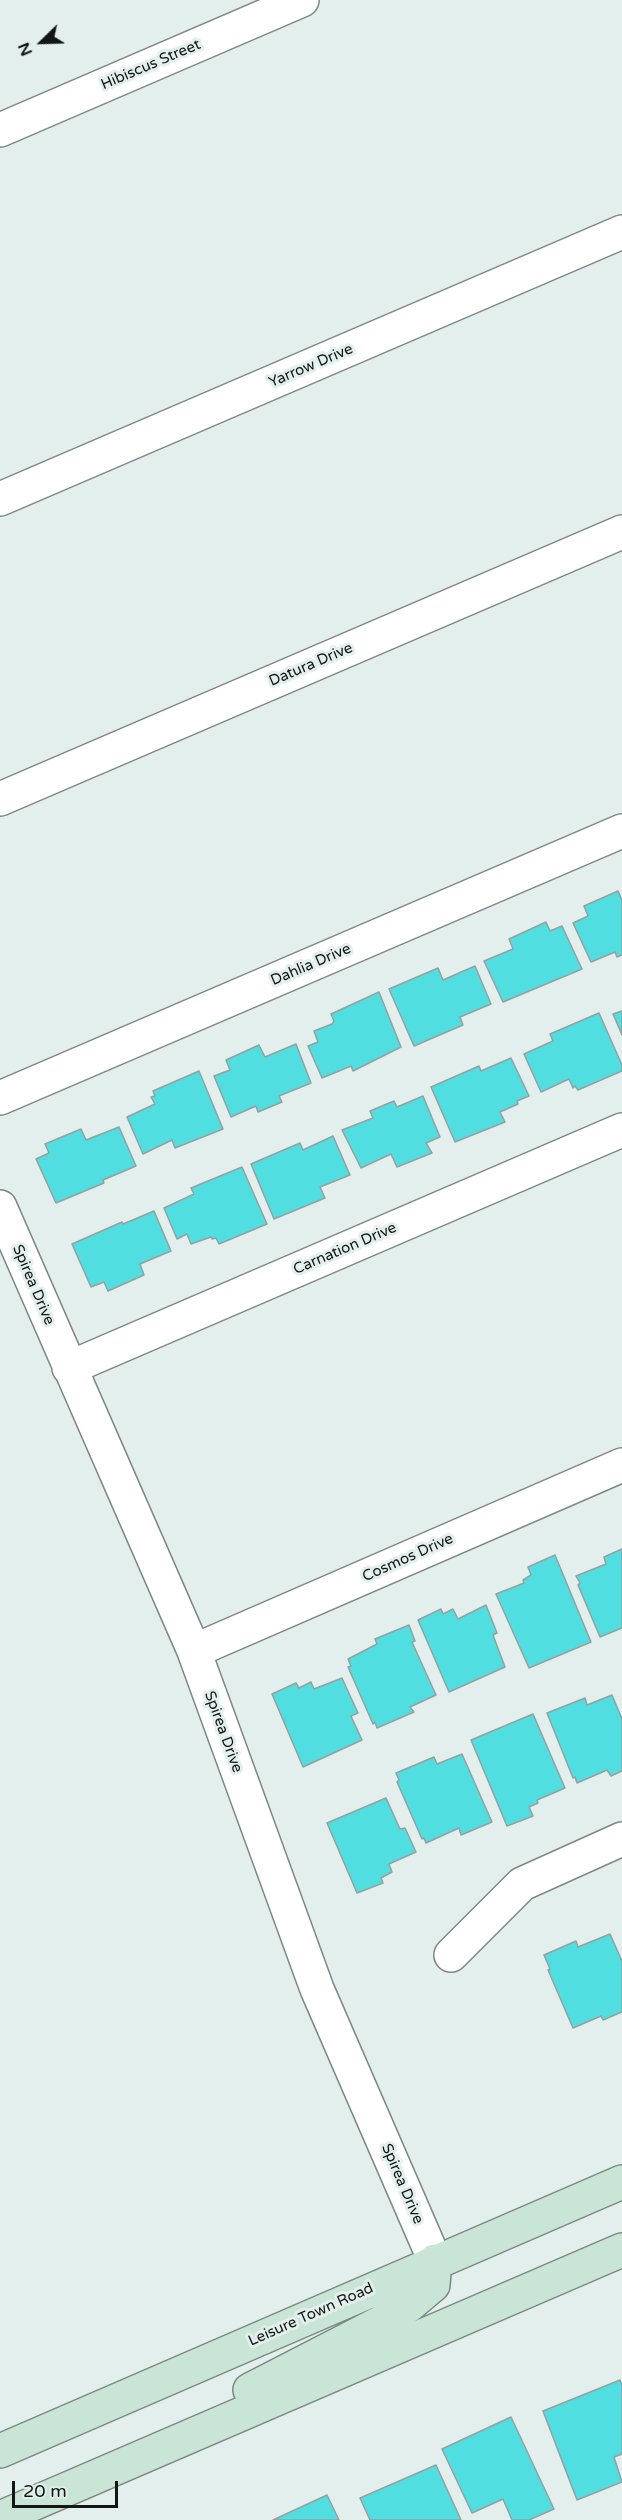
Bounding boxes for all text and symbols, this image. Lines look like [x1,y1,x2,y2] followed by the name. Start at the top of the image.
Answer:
[12,12,72,72] north arrow
[99,36,203,94] street label: Hibiscus Street
[14,39,37,59] text: N
[266,340,356,392] street label: Yarrow Drive
[266,639,356,691] street label: Datura Drive
[268,940,354,990] street label: Dahlia Drive
[291,1219,399,1279] street label: Carnation Drive
[8,1242,58,1328] street label: Spirea Drive
[360,1530,456,1586] street label: Cosmos Drive
[200,1689,246,1775] street label: Spirea Drive
[377,2141,427,2227] street label: Spirea Drive
[246,2279,376,2351] street label: Leisure Town Road
[15,2469,122,2507] scale bar
[23,2480,67,2502] text: 20 m

